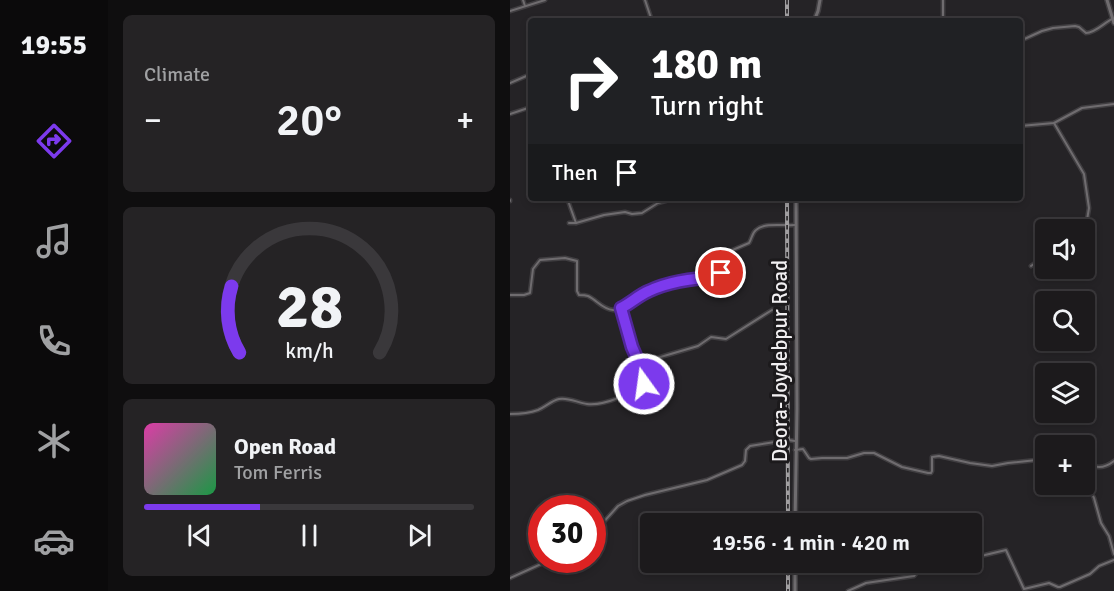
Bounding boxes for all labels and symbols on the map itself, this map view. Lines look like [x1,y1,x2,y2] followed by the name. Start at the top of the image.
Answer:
[695,247,746,298] pin
[767,260,793,462] street label: Deora-Joydebpur Road
[612,352,676,416] position arrow
[528,495,606,573] speed limit sign: 30

